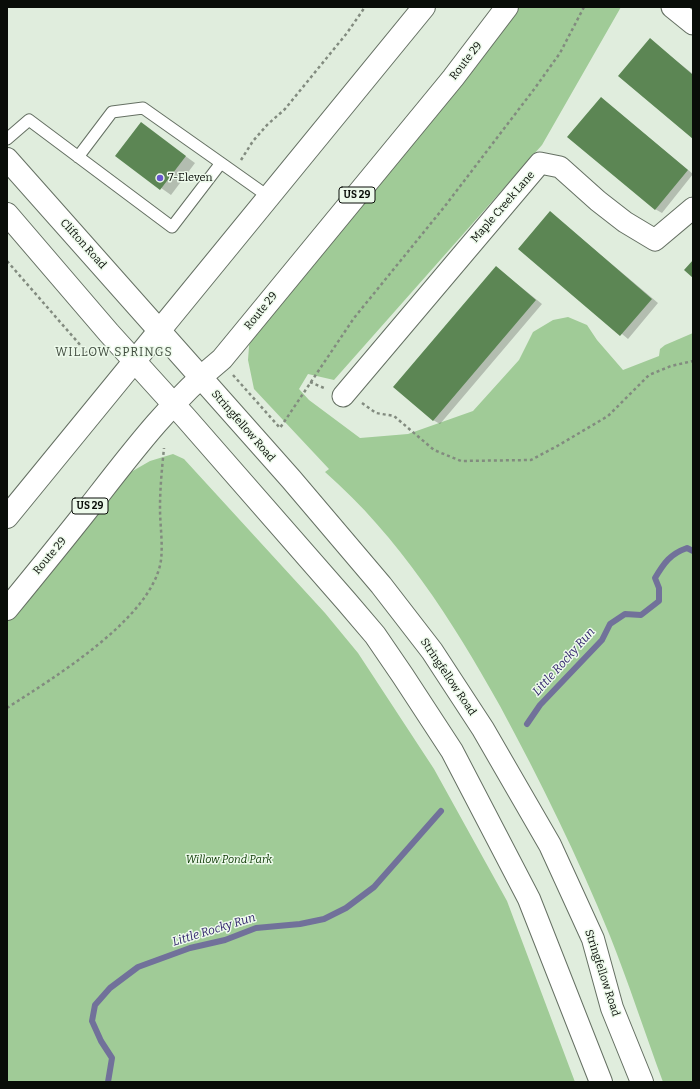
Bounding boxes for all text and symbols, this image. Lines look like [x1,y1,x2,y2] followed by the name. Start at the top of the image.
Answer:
[447,39,485,83] street label: Route 29
[468,169,538,245] street label: Maple Creek Lane
[168,171,212,185] place label: 7-Eleven
[155,173,165,183] marker: 7-Eleven
[339,187,375,203] road number: US 29
[57,216,109,272] street label: Clifton Road
[242,290,280,332] street label: Route 29
[55,346,173,360] district label: WILLOW SPRINGS
[208,388,278,464] street label: Stringfellow Road
[72,498,108,514] road number: US 29
[31,535,69,577] street label: Route 29
[530,625,598,699] water label: Little Rocky Run
[417,636,479,718] street label: Stringfellow Road
[186,853,272,867] park label: Willow Pond Park
[171,911,257,949] water label: Little Rocky Run
[582,928,622,1018] street label: Stringfellow Road

